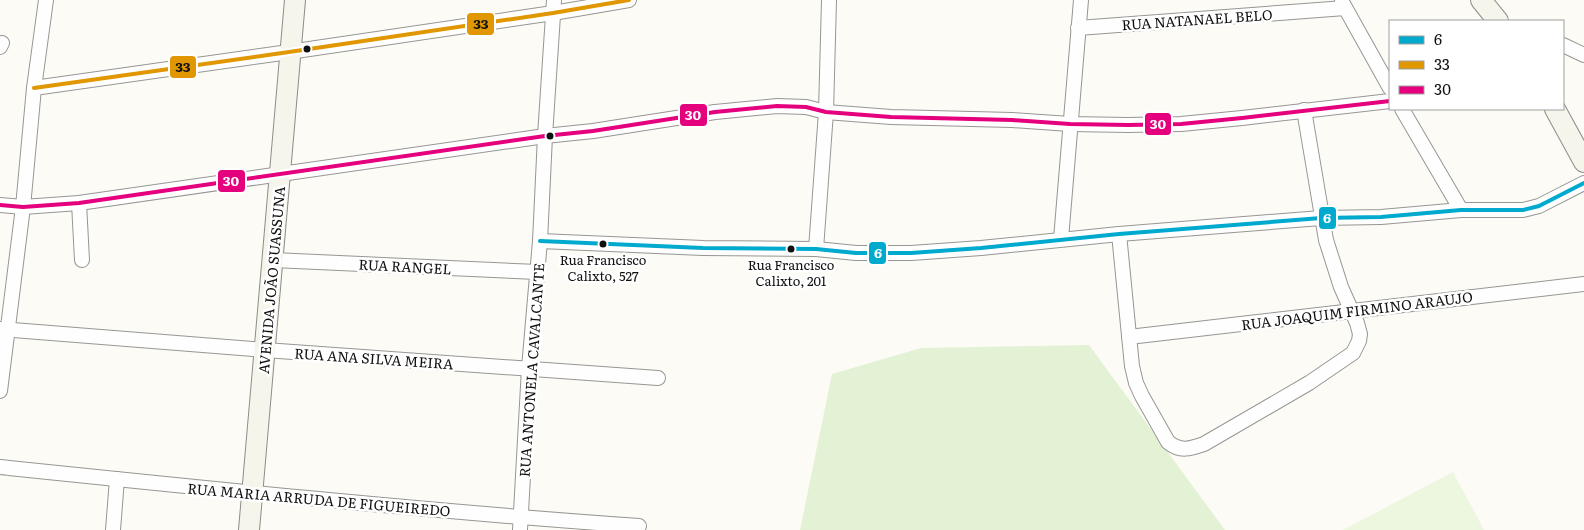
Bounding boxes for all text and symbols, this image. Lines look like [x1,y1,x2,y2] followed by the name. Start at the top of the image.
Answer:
[1121,4,1273,34] street label: RUA NATANAEL BELO
[466,12,495,36] line badge: 33
[473,13,489,33] text: 33
[1389,20,1564,110] legend
[1434,27,1442,50] text: 6
[302,44,312,54] unlabelled marker
[1434,52,1450,75] text: 33
[169,55,197,79] line badge: 33
[175,56,191,76] text: 33
[1434,77,1451,100] text: 30
[679,103,708,127] line badge: 30
[685,104,702,124] text: 30
[1144,112,1172,136] line badge: 30
[1150,113,1167,133] text: 30
[545,131,555,141] unlabelled marker
[217,169,246,193] line badge: 30
[223,170,240,190] text: 30
[253,185,289,375] street label: AVENIDA JOÃO SUASSUNA
[1318,206,1337,230] line badge: 6
[1323,207,1331,227] text: 6
[598,239,608,249] marker: Rua Francisco Calixto, 527
[868,241,887,265] line badge: 6
[874,242,882,262] text: 6
[786,244,796,254] marker: Rua Francisco Calixto, 201
[560,250,647,285] place label: Rua Francisco Calixto, 527
[358,254,452,278] street label: RUA RANGEL
[748,255,835,290] place label: Rua Francisco Calixto, 201
[514,262,548,478] street label: RUA ANTONELA CAVALCANTE
[1240,286,1474,334] street label: RUA JOAQUIM FIRMINO ARAUJO
[294,342,455,374] street label: RUA ANA SILVA MEIRA
[187,478,451,520] street label: RUA MARIA ARRUDA DE FIGUEIREDO

